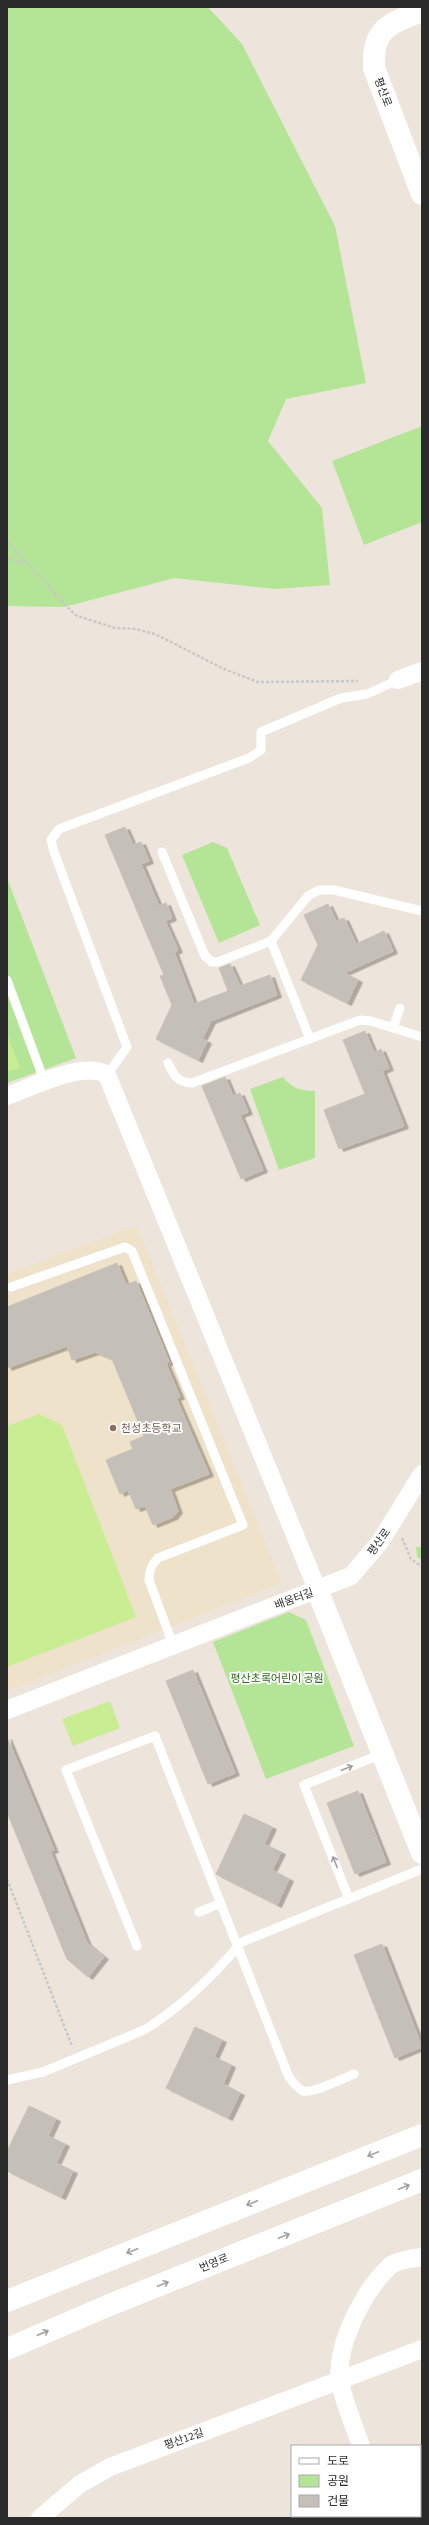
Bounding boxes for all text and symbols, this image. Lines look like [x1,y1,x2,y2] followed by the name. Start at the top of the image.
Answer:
[371,75,395,109] street label: 평산로
[121,1421,182,1436] place label: 천성초등학교
[108,1423,118,1433] marker: 천성초등학교
[364,1525,394,1559] street label: 평산로
[272,1585,316,1613] street label: 배움터길
[230,1671,324,1686] park label: 평산초록어린이 공원
[340,1763,352,1771] one-way arrow
[330,1857,338,1869] one-way arrow
[367,2151,379,2159] one-way arrow
[398,2183,410,2191] one-way arrow
[247,2199,259,2207] one-way arrow
[277,2231,289,2239] one-way arrow
[126,2248,138,2256] one-way arrow
[197,2250,231,2276] street label: 번영로
[156,2279,168,2287] one-way arrow
[36,2329,48,2337] one-way arrow
[162,2425,206,2453] street label: 평산12길
[291,2445,421,2517] legend
[327,2453,349,2470] text: 도로
[327,2473,349,2490] text: 공원
[327,2493,349,2510] text: 건물

